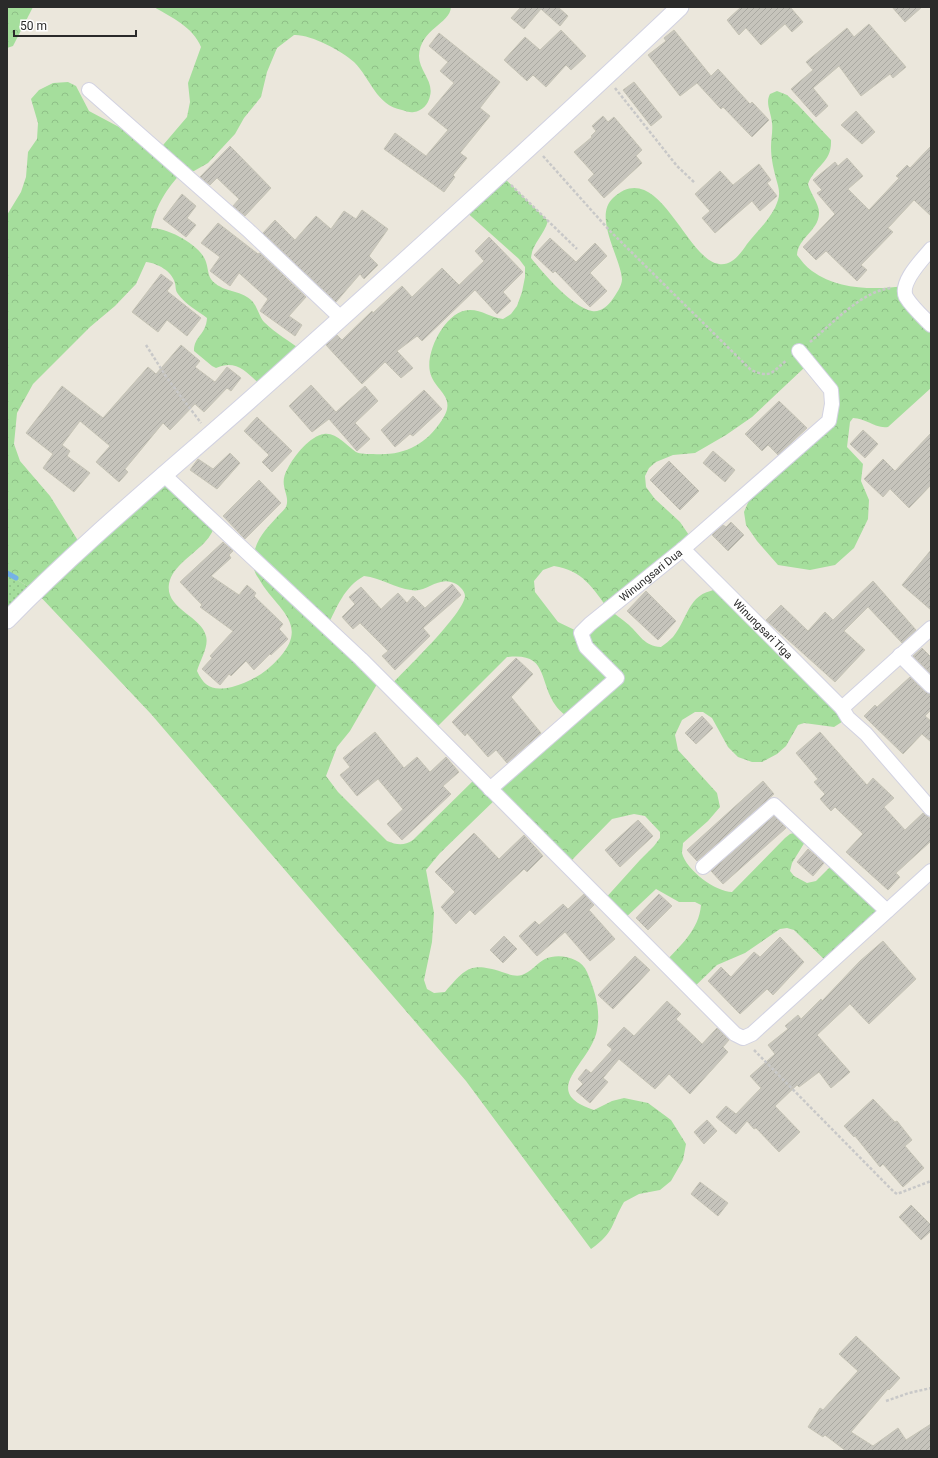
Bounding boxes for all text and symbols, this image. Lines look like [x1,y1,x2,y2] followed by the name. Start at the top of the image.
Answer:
[14,12,136,38] scale bar
[20,19,47,33] text: 50 m
[617,546,685,605] street label: Winungsari Dua
[730,597,795,662] street label: Winungsari Tiga

